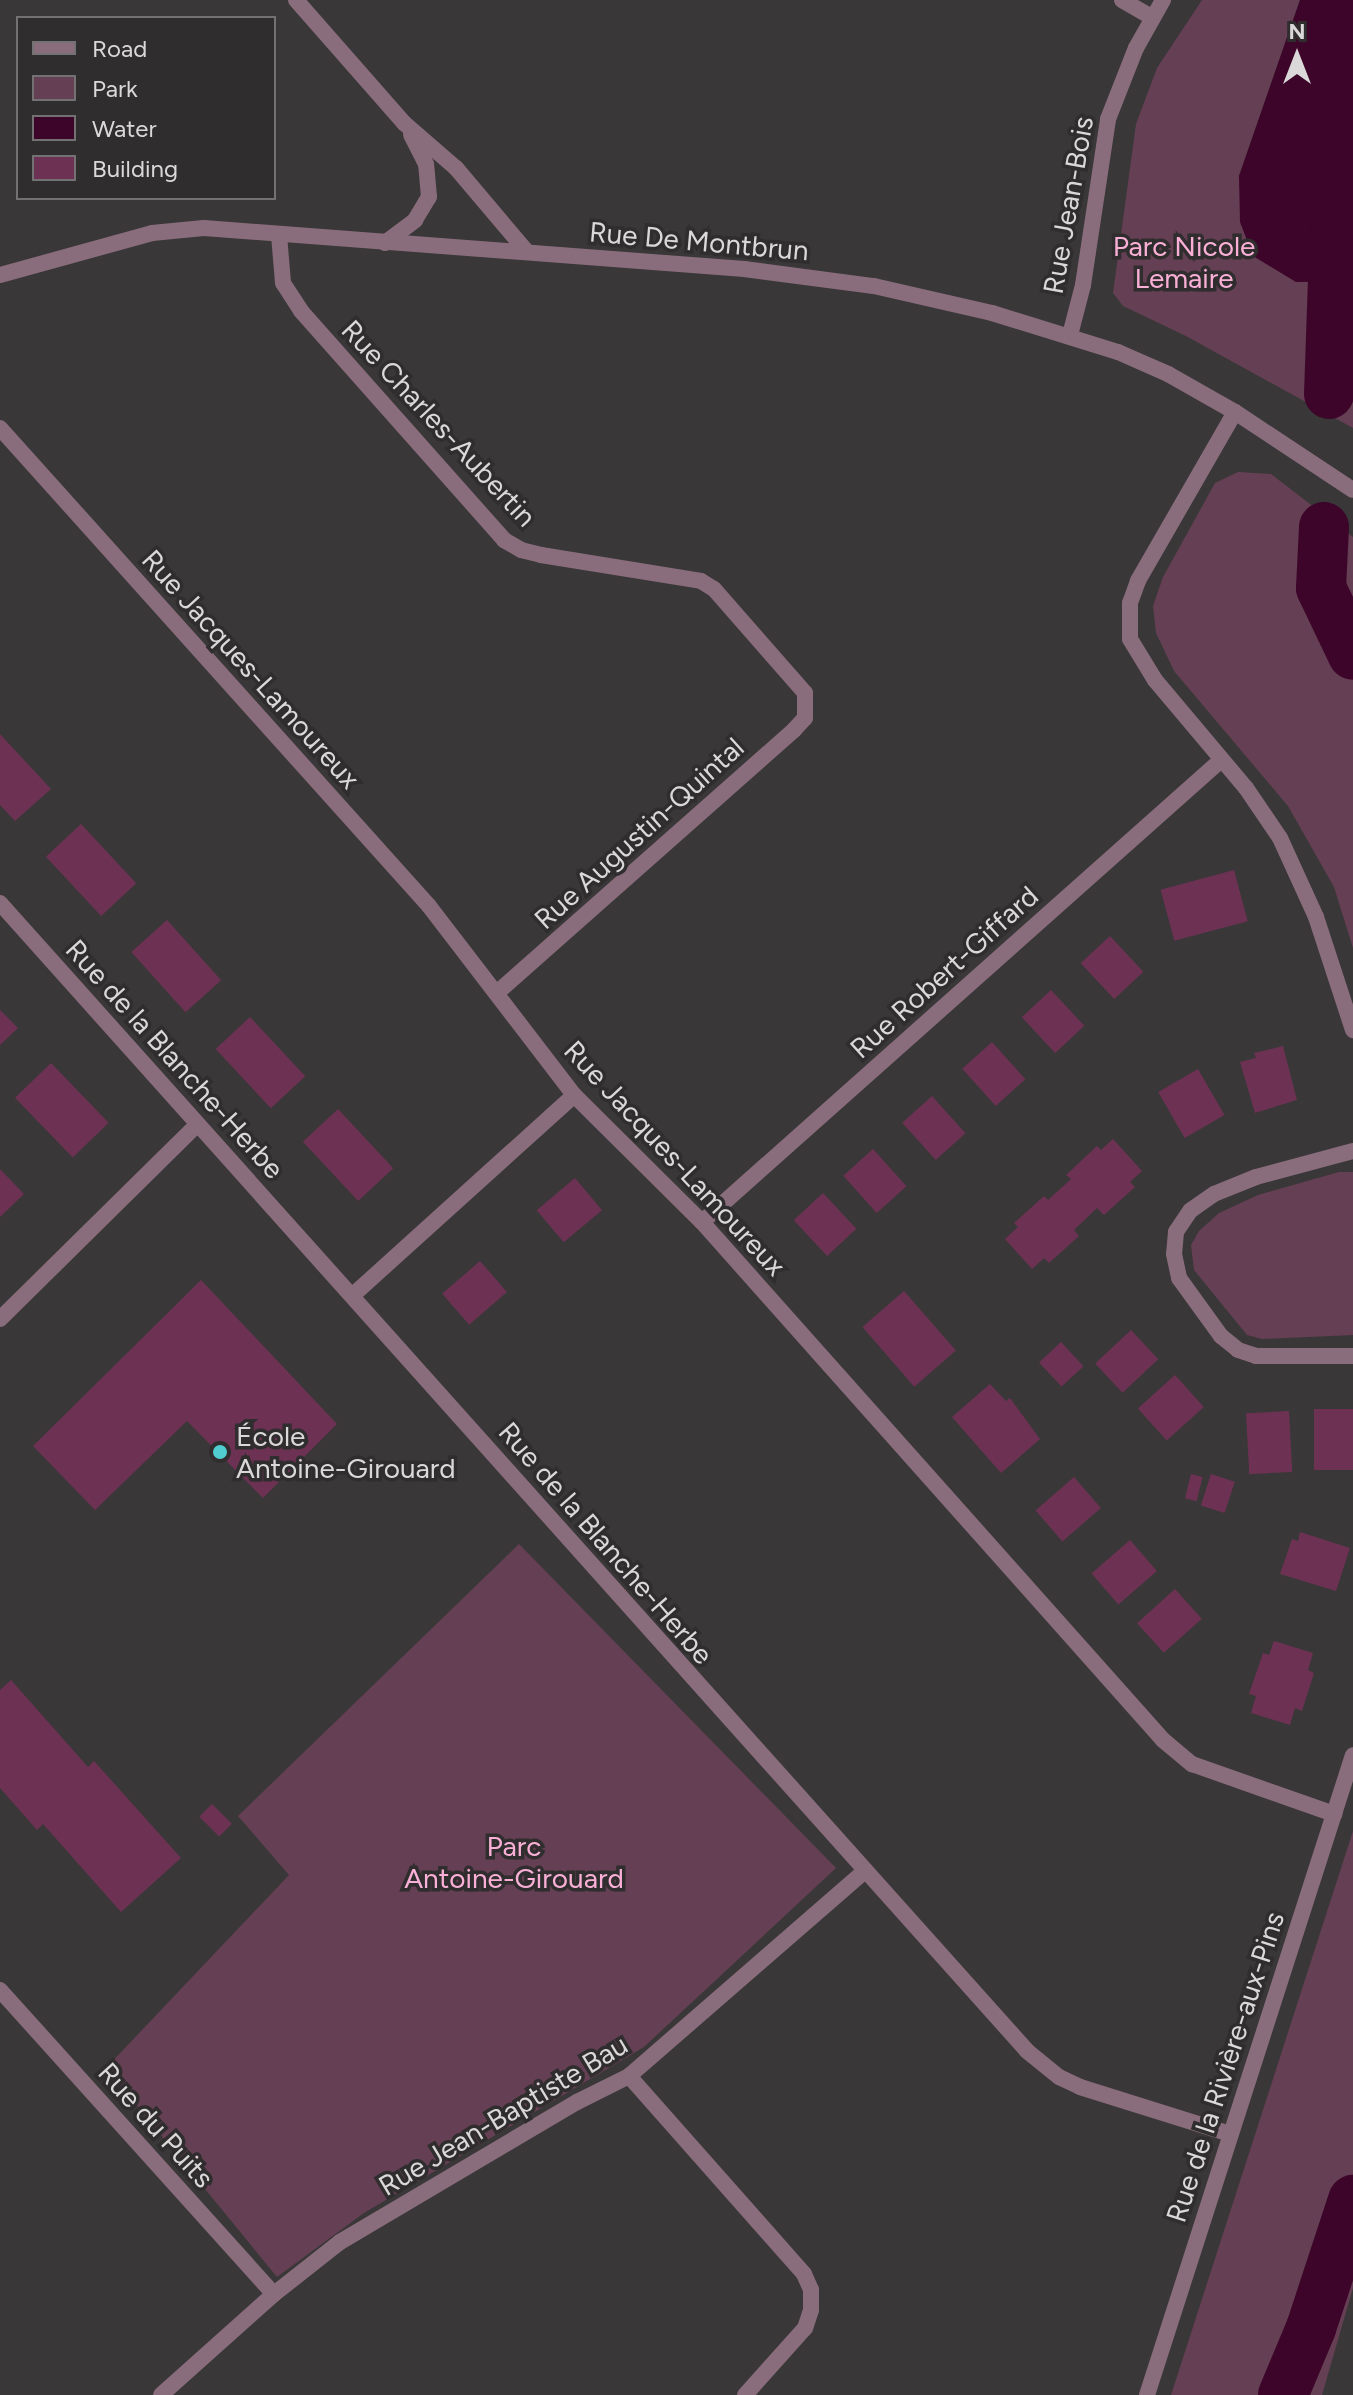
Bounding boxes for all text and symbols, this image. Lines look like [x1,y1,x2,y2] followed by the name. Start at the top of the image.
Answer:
[16,16,276,200] legend
[1257,16,1337,96] north arrow
[1288,18,1306,45] text: N
[92,34,147,63] text: Road
[92,74,138,103] text: Park
[92,114,157,143] text: Water
[1036,114,1100,296] street label: Rue Jean-Bois
[92,154,178,183] text: Building
[588,215,810,267] street label: Rue De Montbrun
[1113,229,1255,295] park label: Parc Nicole Lemaire
[335,313,543,533] street label: Rue Charles-Aubertin
[135,543,367,795] street label: Rue Jacques-Lamoureux
[527,730,751,936] street label: Rue Augustin-Quintal
[843,879,1045,1065] street label: Rue Robert-Giffard
[59,933,291,1185] street label: Rue de la Blanche-Herbe
[557,1033,793,1283] street label: Rue Jacques-Lamoureux
[492,1415,720,1671] street label: Rue de la Blanche-Herbe
[236,1419,456,1485] place label: École Antoine-Girouard
[211,1443,229,1461] marker: École Antoine-Girouard
[404,1829,624,1895] park label: Parc Antoine-Girouard
[1159,1908,1291,2226] street label: Rue de la Rivière-aux-Pins
[372,2027,634,2203] street label: Rue Jean-Baptiste Bau
[91,2056,221,2194] street label: Rue du Puits

